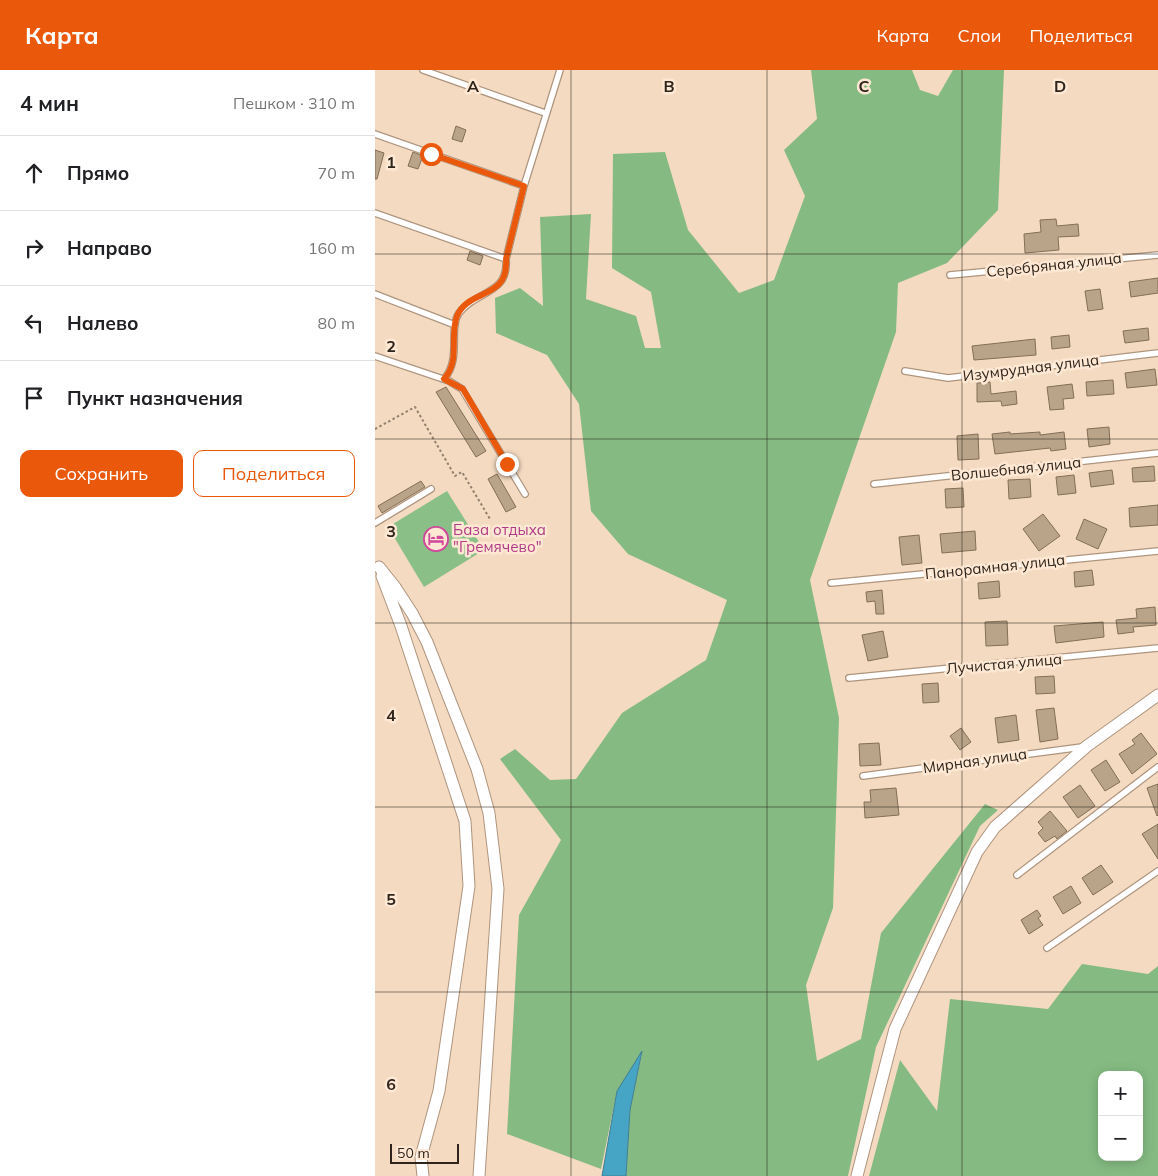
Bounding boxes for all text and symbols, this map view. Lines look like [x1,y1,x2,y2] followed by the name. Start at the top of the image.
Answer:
[25,20,99,50] text: Карта
[877,24,929,47] text: Карта
[957,24,1002,47] text: Слои
[1030,24,1133,47] text: Поделиться
[467,76,479,96] text: A
[663,76,675,96] text: B
[859,76,870,96] text: C
[1054,76,1066,96] text: D
[20,90,79,116] text: 4 мин
[233,93,355,113] text: Пешком · 310 m
[420,143,443,166] route start
[386,152,396,172] text: 1
[20,159,48,187] icon: ahead
[67,161,129,185] text: Прямо
[318,163,355,183] text: 70 m
[20,234,48,262] icon: right
[67,236,152,260] text: Направо
[308,238,355,258] text: 160 m
[985,248,1123,281] street label: Серебряная улица
[20,309,48,337] icon: left
[67,311,139,335] text: Налево
[318,313,355,333] text: 80 m
[386,336,396,356] text: 2
[962,350,1100,385] street label: Изумрудная улица
[20,384,48,412] icon: arrive
[67,386,243,410] text: Пункт назначения
[20,450,183,497] button: Сохранить
[193,450,355,497] button: Поделиться
[950,452,1082,485] street label: Волшебная улица
[496,453,519,476] route end
[453,520,546,556] place label: База отдыха "Гремячево"
[386,521,396,541] text: 3
[423,526,449,552] hotel icon: База отдыха "Гремячево"
[924,550,1066,583] street label: Панорамная улица
[945,649,1063,678] street label: Лучистая улица
[386,705,396,725] text: 4
[922,744,1028,777] street label: Мирная улица
[386,889,396,909] text: 5
[1098,1071,1143,1161] map controls
[1098,1071,1143,1116] button: +
[386,1074,396,1094] text: 6
[1098,1116,1143,1161] button: −
[390,1141,459,1164] scale bar
[397,1144,430,1162] text: 50 m

